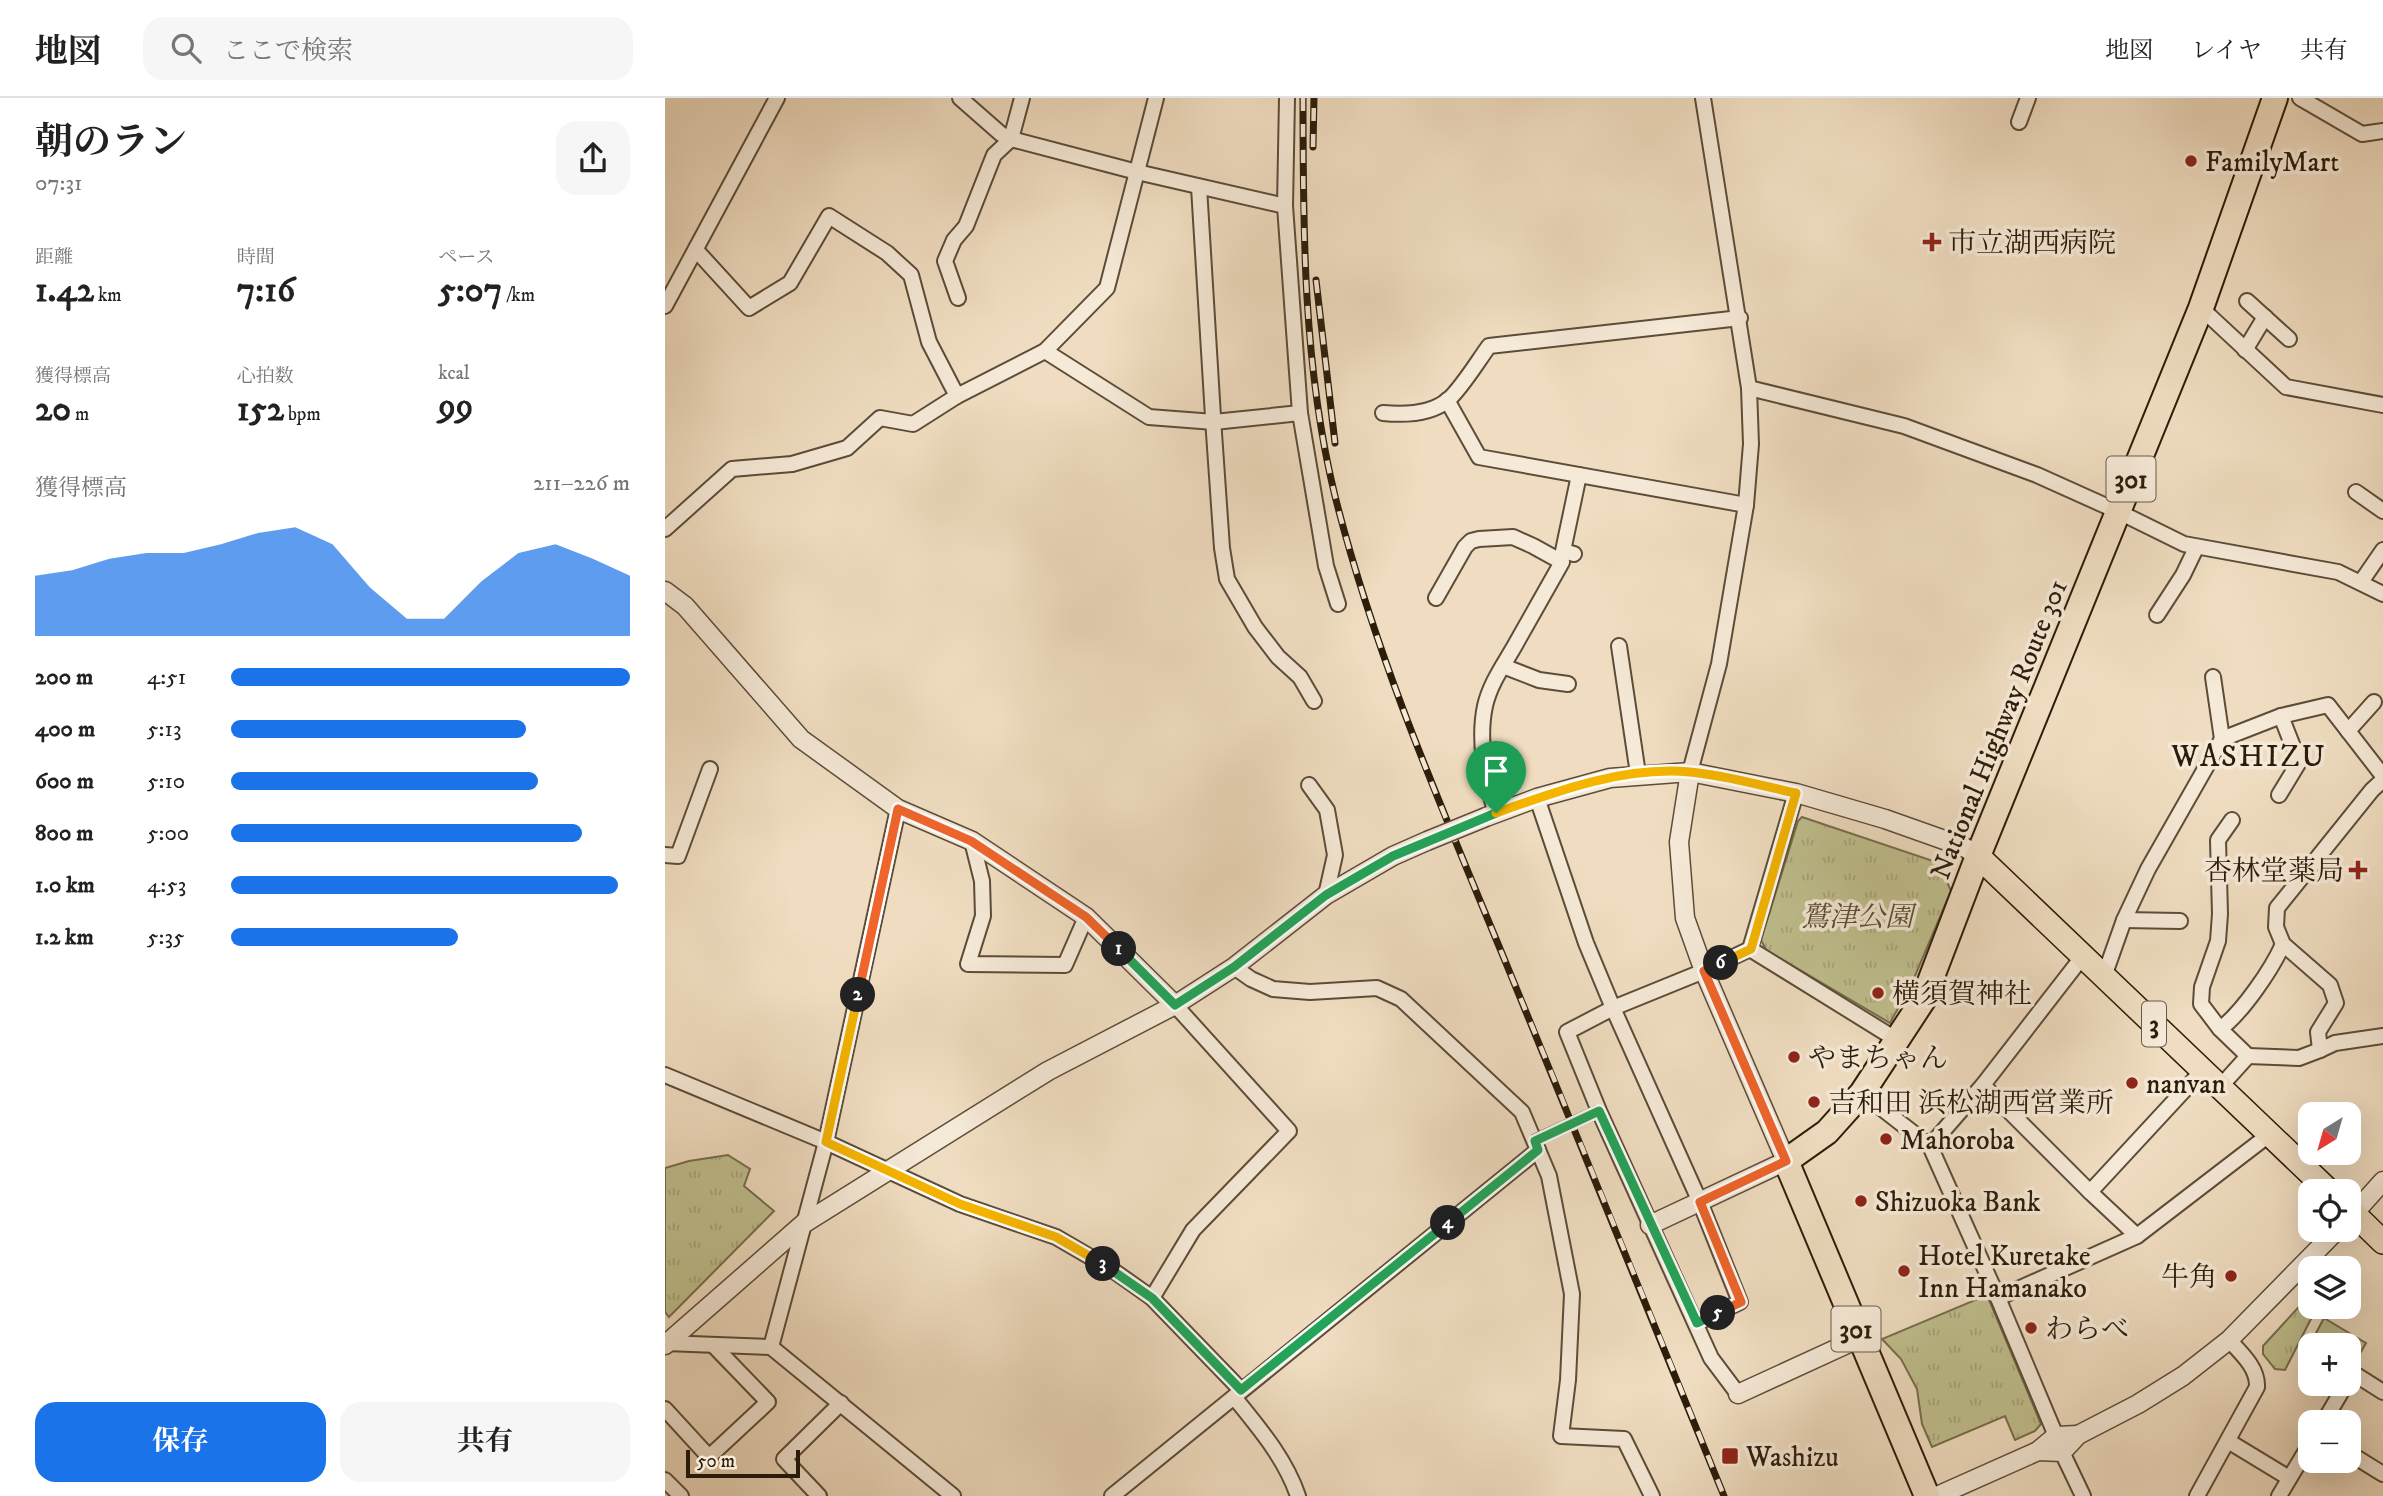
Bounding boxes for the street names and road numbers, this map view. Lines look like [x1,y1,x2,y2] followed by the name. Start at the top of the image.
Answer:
[2107,456,2155,502] road number: 301
[1923,574,2076,885] street label: National Highway Route 301
[2142,1001,2166,1046] road number: 3
[1831,1306,1881,1352] road number: 301

